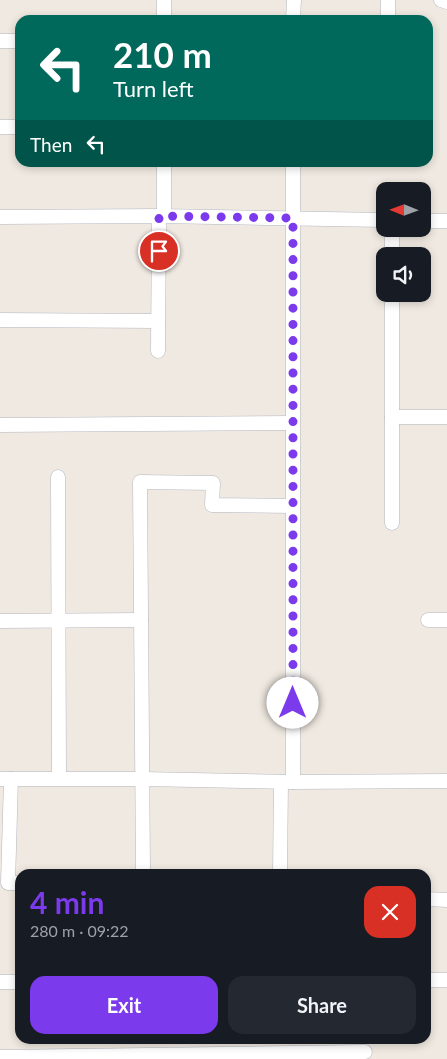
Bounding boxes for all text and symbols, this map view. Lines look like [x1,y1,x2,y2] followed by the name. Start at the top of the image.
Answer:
[113,33,212,75] text: 210 m
[30,35,95,100] icon: left
[113,75,194,102] text: Turn left
[82,130,110,158] icon: left
[30,133,72,156] text: Then
[376,182,431,238] north arrow
[376,182,431,302] map controls
[138,230,180,272] pin
[145,237,173,265] icon: arrive
[376,247,431,302] button: sound
[266,676,318,728] position arrow
[30,884,104,920] text: 4 min
[364,886,416,938] button: close
[30,921,129,940] text: 280 m · 09:22
[30,976,218,1034] button: Exit
[228,976,416,1034] button: Share

